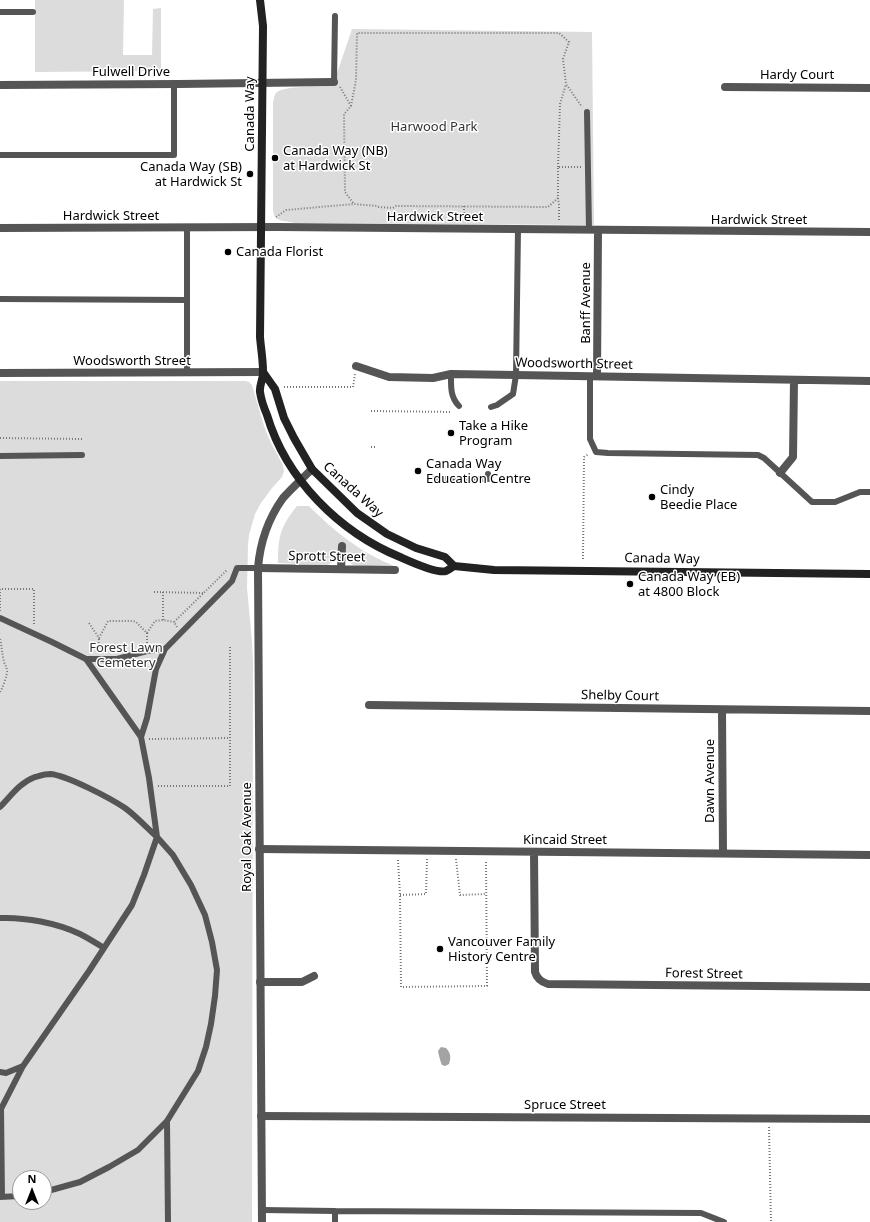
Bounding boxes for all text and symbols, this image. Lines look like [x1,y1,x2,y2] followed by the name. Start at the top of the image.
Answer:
[92,64,170,80] street label: Fulwell Drive
[760,67,834,83] street label: Hardy Court
[242,76,258,152] street label: Canada Way
[390,119,478,135] park label: Harwood Park
[283,143,388,174] place label: Canada Way (NB) at Hardwick St
[270,153,280,163] marker: Canada Way (NB) at Hardwick St
[140,159,242,190] place label: Canada Way (SB) at Hardwick St
[245,169,255,179] marker: Canada Way (SB) at Hardwick St
[63,208,159,224] street label: Hardwick Street
[387,209,483,225] street label: Hardwick Street
[711,212,807,228] street label: Hardwick Street
[236,244,323,260] place label: Canada Florist
[223,247,233,257] marker: Canada Florist
[578,262,594,344] street label: Banff Avenue
[73,353,191,369] street label: Woodsworth Street
[515,355,633,373] street label: Woodsworth Street
[459,418,528,449] place label: Take a Hike Program
[446,428,456,438] marker: Take a Hike Program
[426,456,531,487] place label: Canada Way Education Centre
[320,459,386,521] street label: Canada Way
[413,466,423,476] marker: Canada Way Education Centre
[660,482,737,513] place label: Cindy Beedie Place
[647,492,657,502] marker: Cindy Beedie Place
[288,549,366,565] street label: Sprott Street
[624,551,700,567] street label: Canada Way
[638,569,740,600] place label: Canada Way (EB) at 4800 Block
[625,579,635,589] marker: Canada Way (EB) at 4800 Block
[89,640,163,671] park label: Forest Lawn Cemetery
[581,688,659,704] street label: Shelby Court
[702,739,718,823] street label: Dawn Avenue
[239,782,255,892] street label: Royal Oak Avenue
[523,832,607,848] street label: Kincaid Street
[448,934,555,965] place label: Vancouver Family History Centre
[435,944,445,954] marker: Vancouver Family History Centre
[665,966,743,982] street label: Forest Street
[524,1097,606,1113] street label: Spruce Street
[12,1170,52,1210] north arrow
[28,1171,36,1186] text: N

